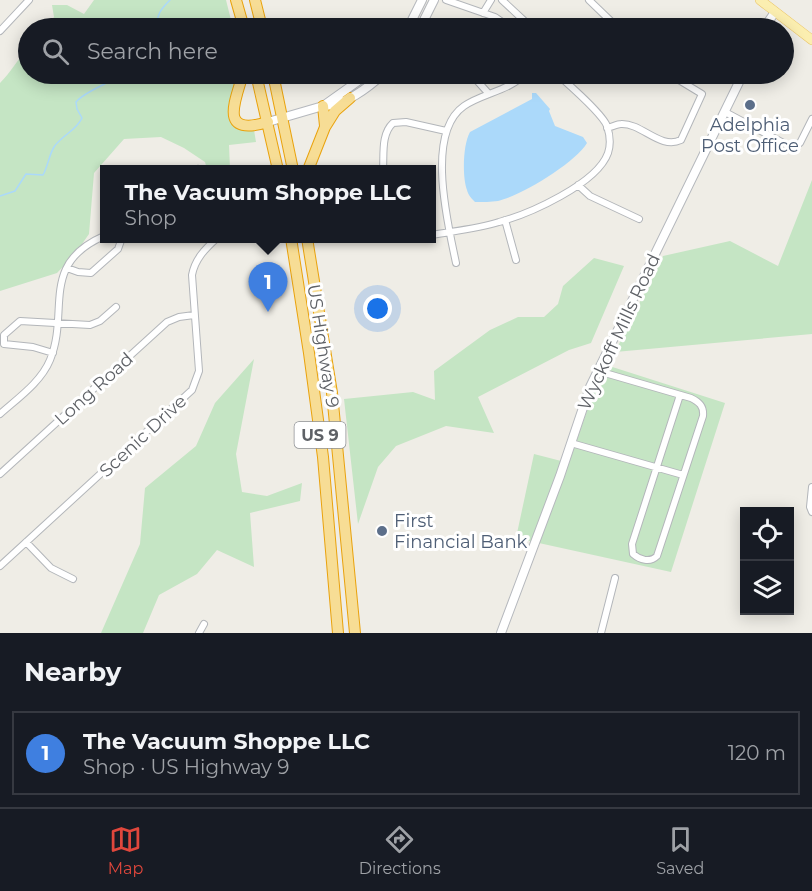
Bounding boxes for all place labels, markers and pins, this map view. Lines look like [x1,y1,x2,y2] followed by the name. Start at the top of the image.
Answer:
[743,98,757,112] marker: Adelphia Post Office
[701,114,799,157] place label: Adelphia Post Office
[248,262,288,312] pin: 1
[394,510,528,553] place label: First Financial Bank
[375,524,389,538] marker: First Financial Bank

